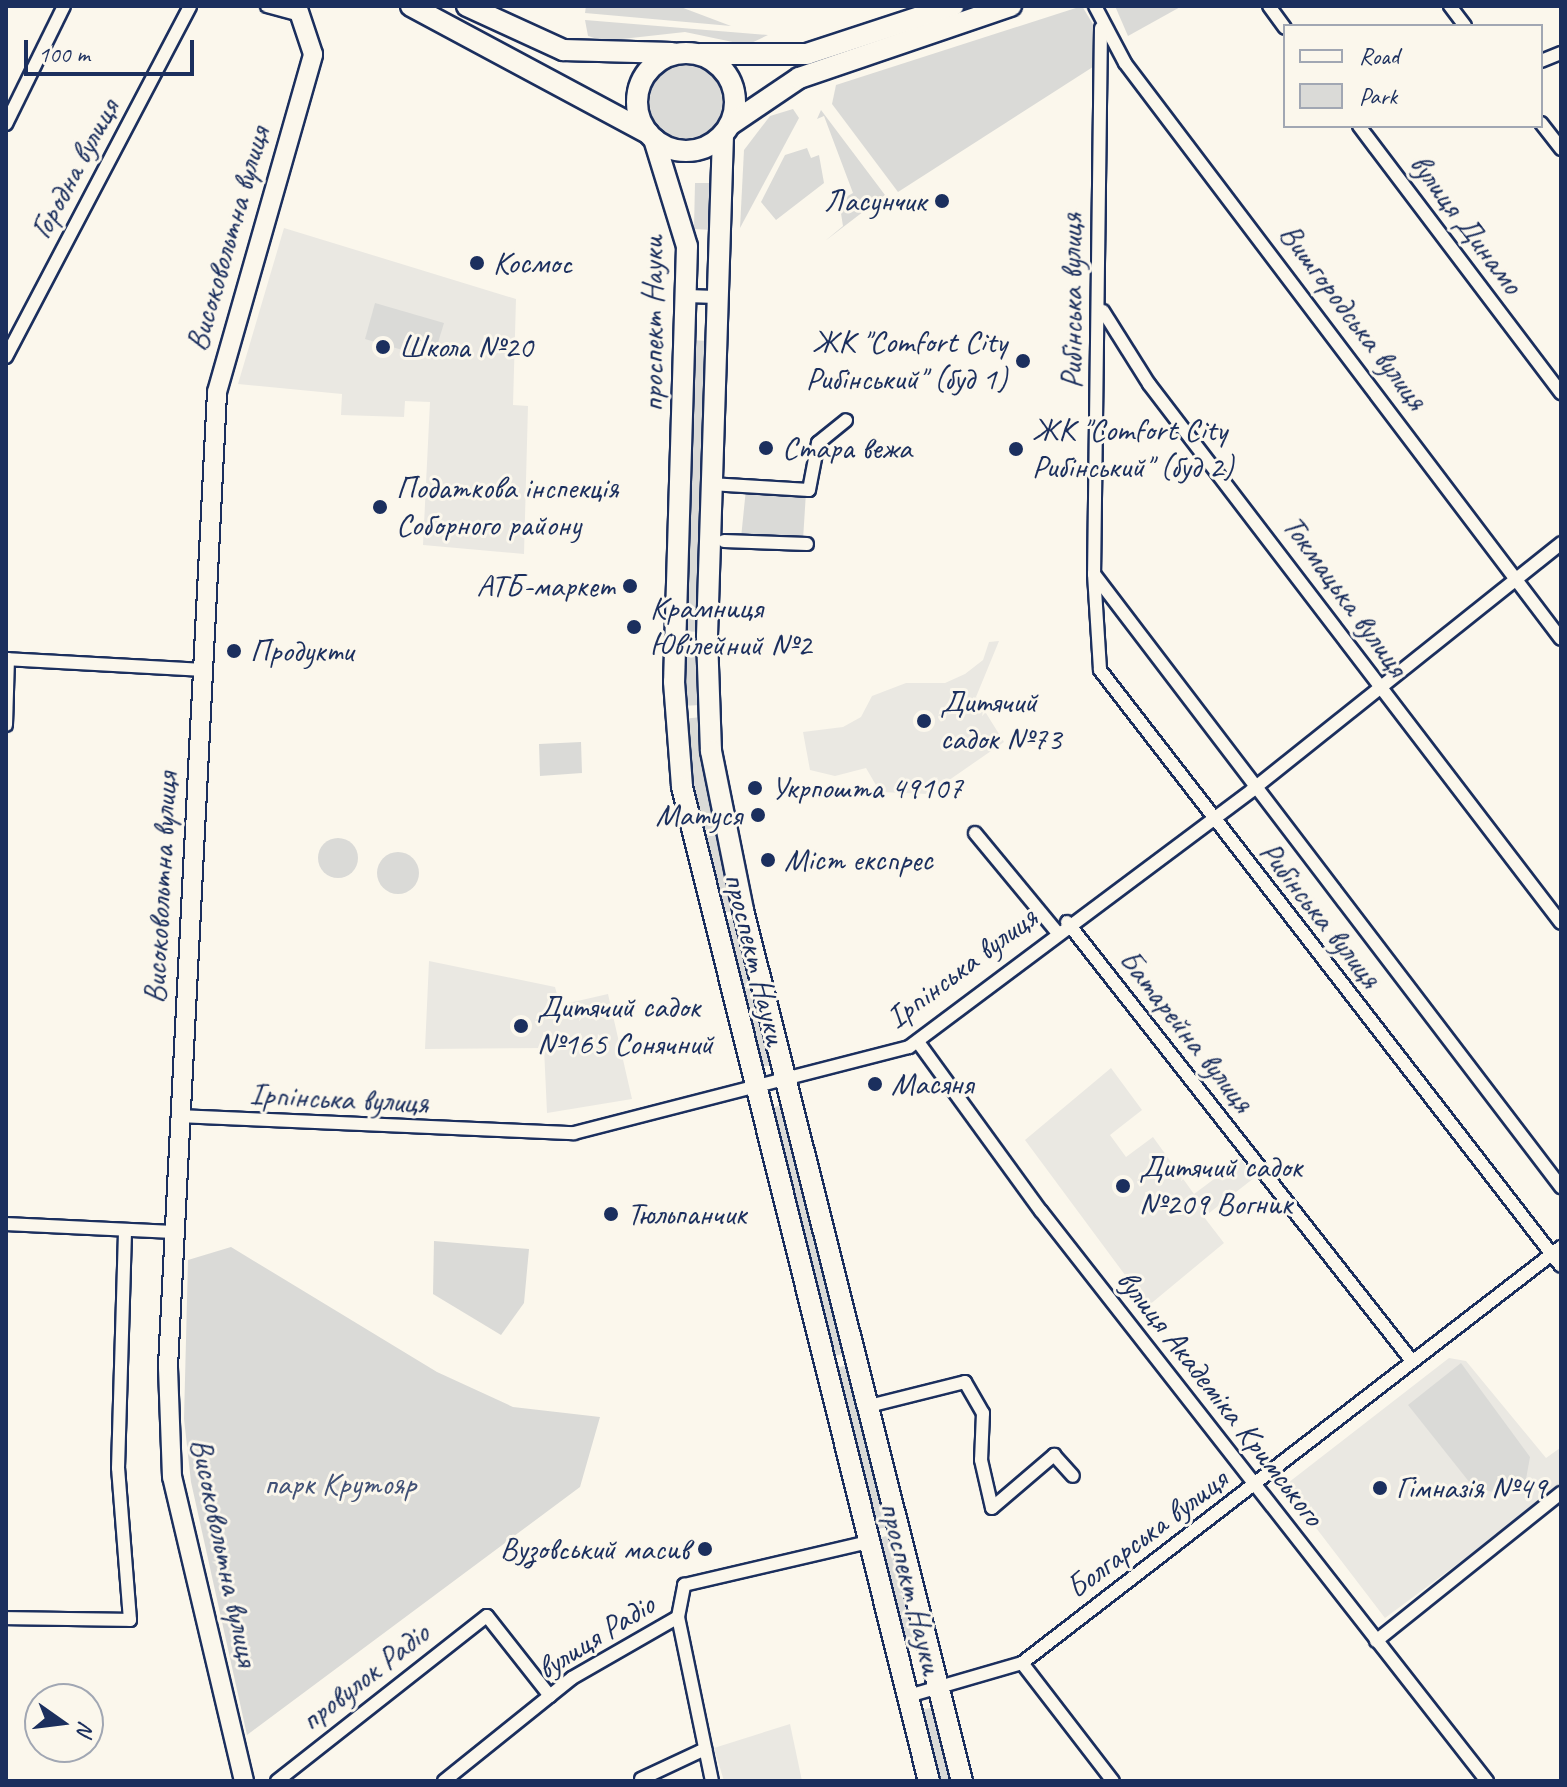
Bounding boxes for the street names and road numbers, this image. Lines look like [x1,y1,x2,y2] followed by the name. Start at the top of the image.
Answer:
[22,93,128,245] street label: Городна вулиця
[177,121,279,357] street label: Високовольтна вулиця
[1401,146,1531,302] street label: вулиця Динамо
[1053,213,1091,389] street label: Рибінська вулиця
[1270,216,1436,418] street label: Вишгородська вулиця
[634,237,672,411] street label: проспект Науки
[1274,509,1416,683] street label: Токмацька вулиця
[136,770,186,1006] street label: Високовольтна вулиця
[1250,834,1390,996] street label: Рибінська вулиця
[715,870,795,1048] street label: проспект Науки
[879,898,1045,1038] street label: Ірпінська вулиця
[1110,941,1262,1121] street label: Батарейна вулиця
[248,1075,430,1123] street label: Ірпінська вулиця
[1107,1261,1333,1535] street label: вулиця Академіка Кримського
[181,1434,267,1670] street label: Високовольтна вулиця
[1059,1461,1235,1607] street label: Болгарська вулиця
[871,1499,951,1677] street label: проспект Науки
[530,1586,662,1688] street label: вулиця Радіо
[292,1614,438,1740] street label: провулок Радіо

